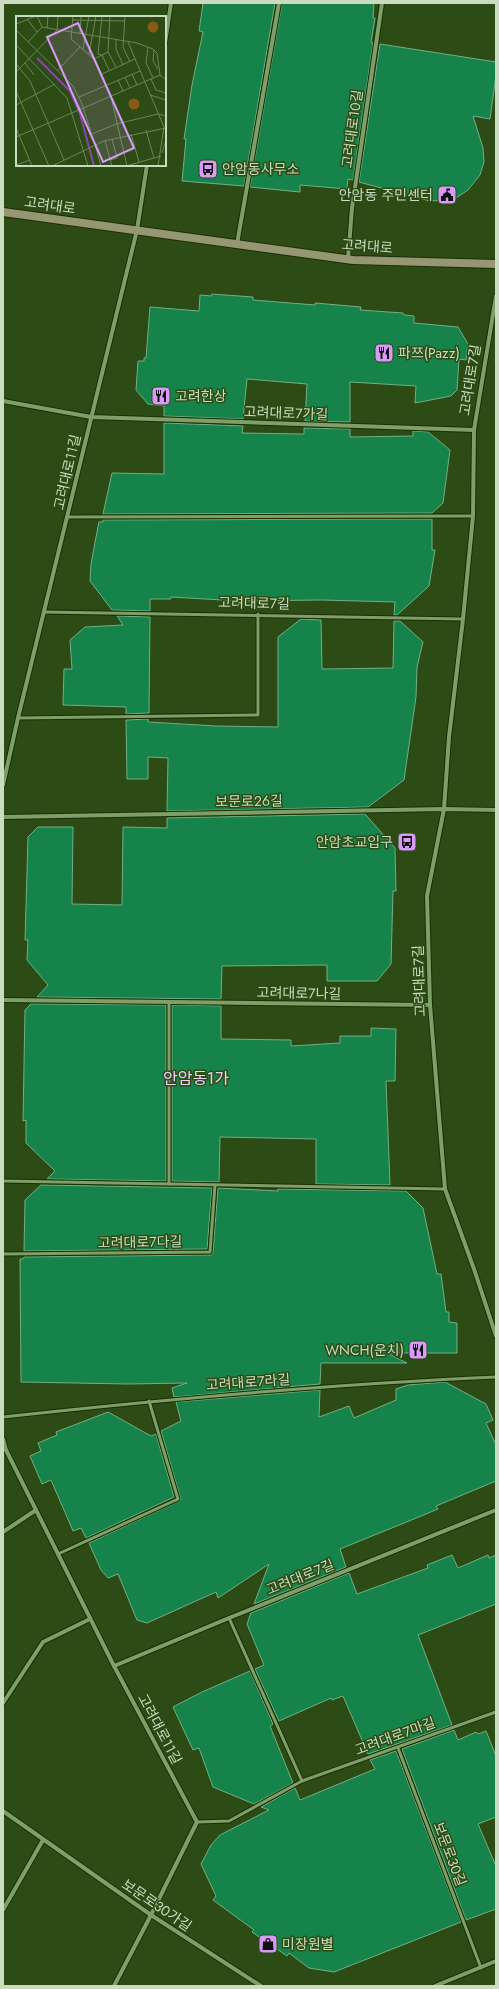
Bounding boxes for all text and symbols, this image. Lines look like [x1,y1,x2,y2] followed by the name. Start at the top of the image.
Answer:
[16,16,166,166] inset map
[337,88,367,170] street label: 고려대로10길
[197,158,219,180] bus stop icon: 안암동사무소
[222,159,299,179] place label: 안암동사무소
[436,184,458,206] public building icon: 안암동 주민센터
[339,185,433,205] place label: 안암동 주민센터
[23,192,77,219] street label: 고려대로
[341,234,394,258] street label: 고려대로
[373,342,395,364] restaurant icon: 파쯔(Pazz)
[398,343,460,363] place label: 파쯔(Pazz)
[455,343,485,417] street label: 고려대로7길
[150,385,172,407] restaurant icon: 고려한상
[175,386,227,406] place label: 고려한상
[243,402,329,424] street label: 고려대로7가길
[49,432,85,512] street label: 고려대로11길
[218,592,290,614] street label: 고려대로7길
[215,790,283,812] street label: 보문로26길
[396,831,418,853] bus stop icon: 안암초교입구
[316,832,393,852] place label: 안암초교입구
[408,945,430,1017] street label: 고려대로7길
[257,982,341,1004] street label: 고려대로7나길
[163,1067,229,1090] district label: 안암동1가
[98,1231,182,1253] street label: 고려대로7다길
[407,1339,429,1361] restaurant icon: WNCH(운치)
[325,1340,404,1360] place label: WNCH(운치)
[205,1369,291,1395] street label: 고려대로7라길
[263,1554,337,1600] street label: 고려대로7길
[133,1690,187,1768] street label: 고려대로11길
[352,1712,438,1760] street label: 고려대로7마길
[429,1819,471,1889] street label: 보문로30길
[118,1874,196,1936] street label: 보문로30가길
[257,1933,279,1955] shop icon: 미장원별
[282,1934,334,1954] place label: 미장원별

